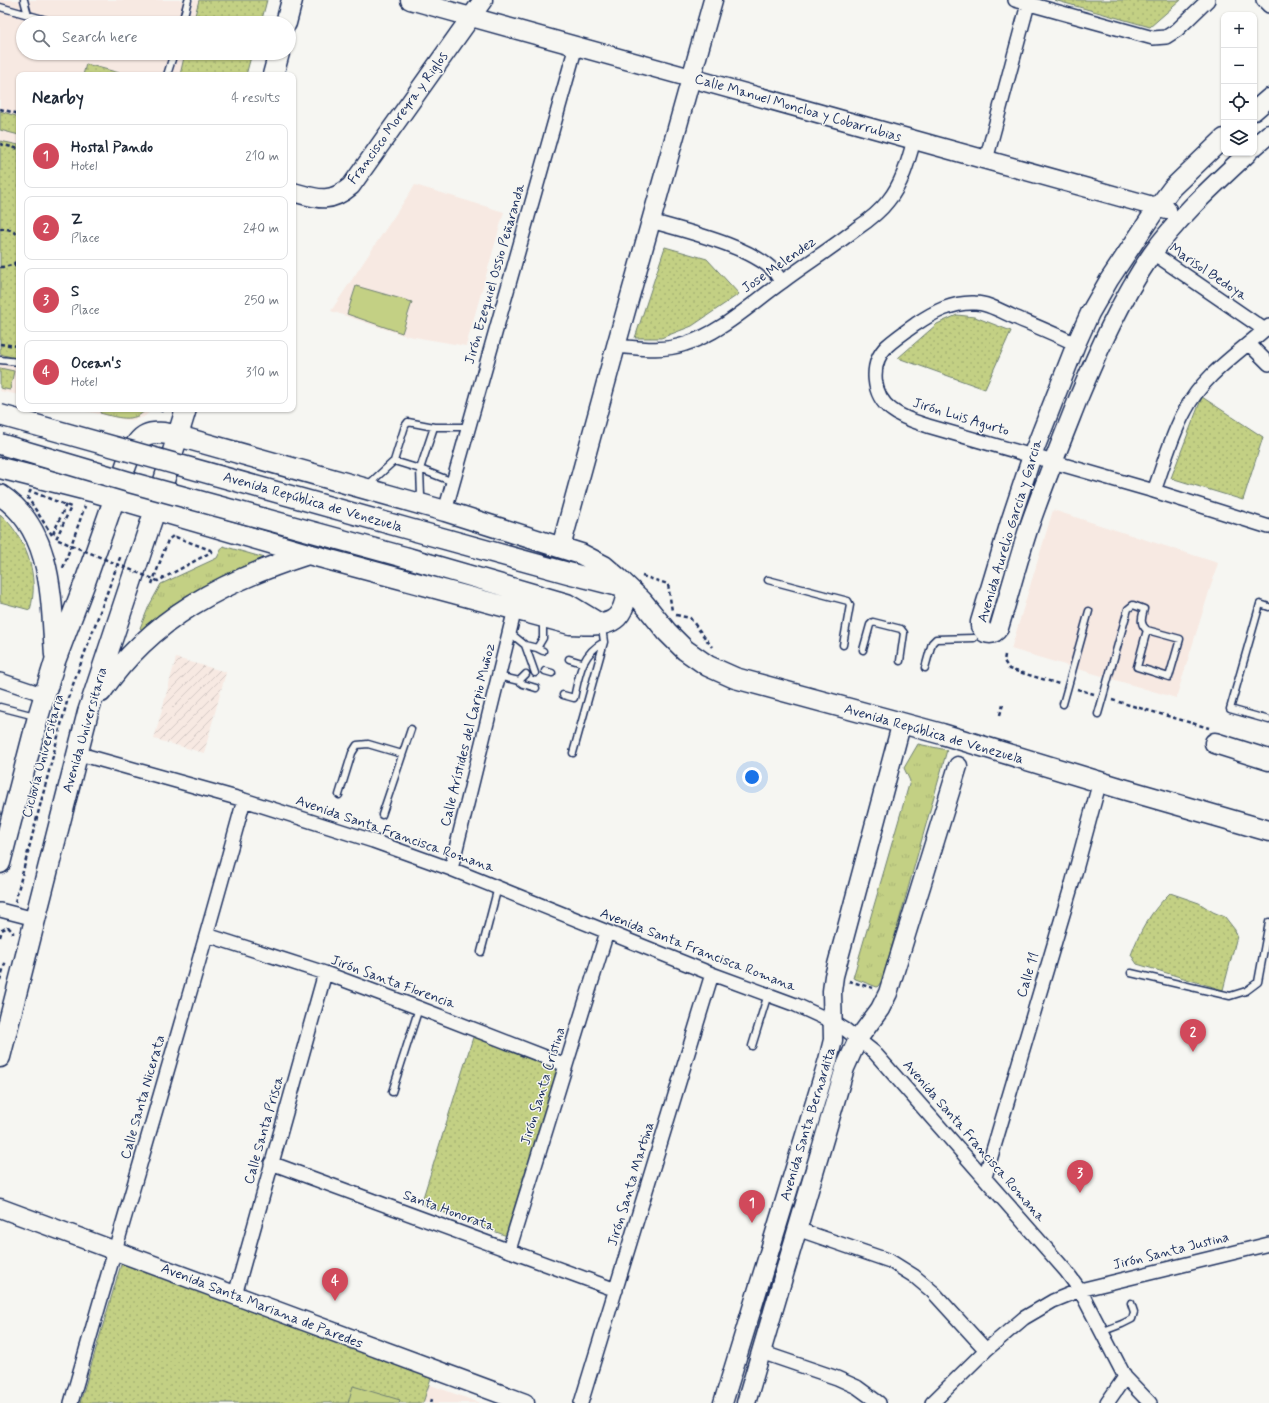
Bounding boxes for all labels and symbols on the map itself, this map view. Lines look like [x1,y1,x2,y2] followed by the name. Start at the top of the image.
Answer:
[344,48,453,188] street label: Francisco Moreyra y Riglos
[692,70,904,146] street label: Calle Manuel Moncloa y Cobarrubias
[461,181,530,366] street label: Jirón Ezequiel Ossio Peñaranda
[738,233,820,297] street label: Jose Melendez
[1166,239,1251,305] street label: Marisol Bedoya
[911,394,1012,440] street label: Jirón Luis Agurto
[974,437,1047,625] street label: Avenida Aurelio Garcia y Garcia
[221,468,405,536] street label: Avenida República de Venezuela
[436,641,500,829] street label: Calle Arístides del Carpio Muñoz
[58,665,112,795] street label: Avenida Universitaria
[18,692,68,820] street label: Ciclovía Universitaria
[842,700,1026,768] street label: Avenida República de Venezuela
[742,767,762,787] your location
[293,792,497,877] street label: Avenida Santa Francisca Romana
[597,904,799,996] street label: Avenida Santa Francisca Romana
[1013,950,1043,1000] street label: Calle 11
[328,951,458,1013] street label: Jirón Santa Florencia
[1180,1019,1206,1052] pin: 2
[517,1025,570,1147] street label: Jirón Santa Cristina
[117,1033,169,1161] street label: Calle Santa Nicerata
[776,1045,840,1203] street label: Avenida Santa Bernardita
[899,1056,1050,1226] street label: Avenida Santa Francisca Romana
[240,1073,288,1186] street label: Calle Santa Prisca
[604,1120,658,1248] street label: Jirón Santa Martina
[1067,1160,1093,1193] pin: 3
[401,1186,498,1236] street label: Santa Honorata
[739,1190,765,1223] pin: 1
[1111,1228,1231,1274] street label: Jirón Santa Justina
[159,1259,365,1353] street label: Avenida Santa Mariana de Paredes
[322,1268,348,1301] pin: 4

